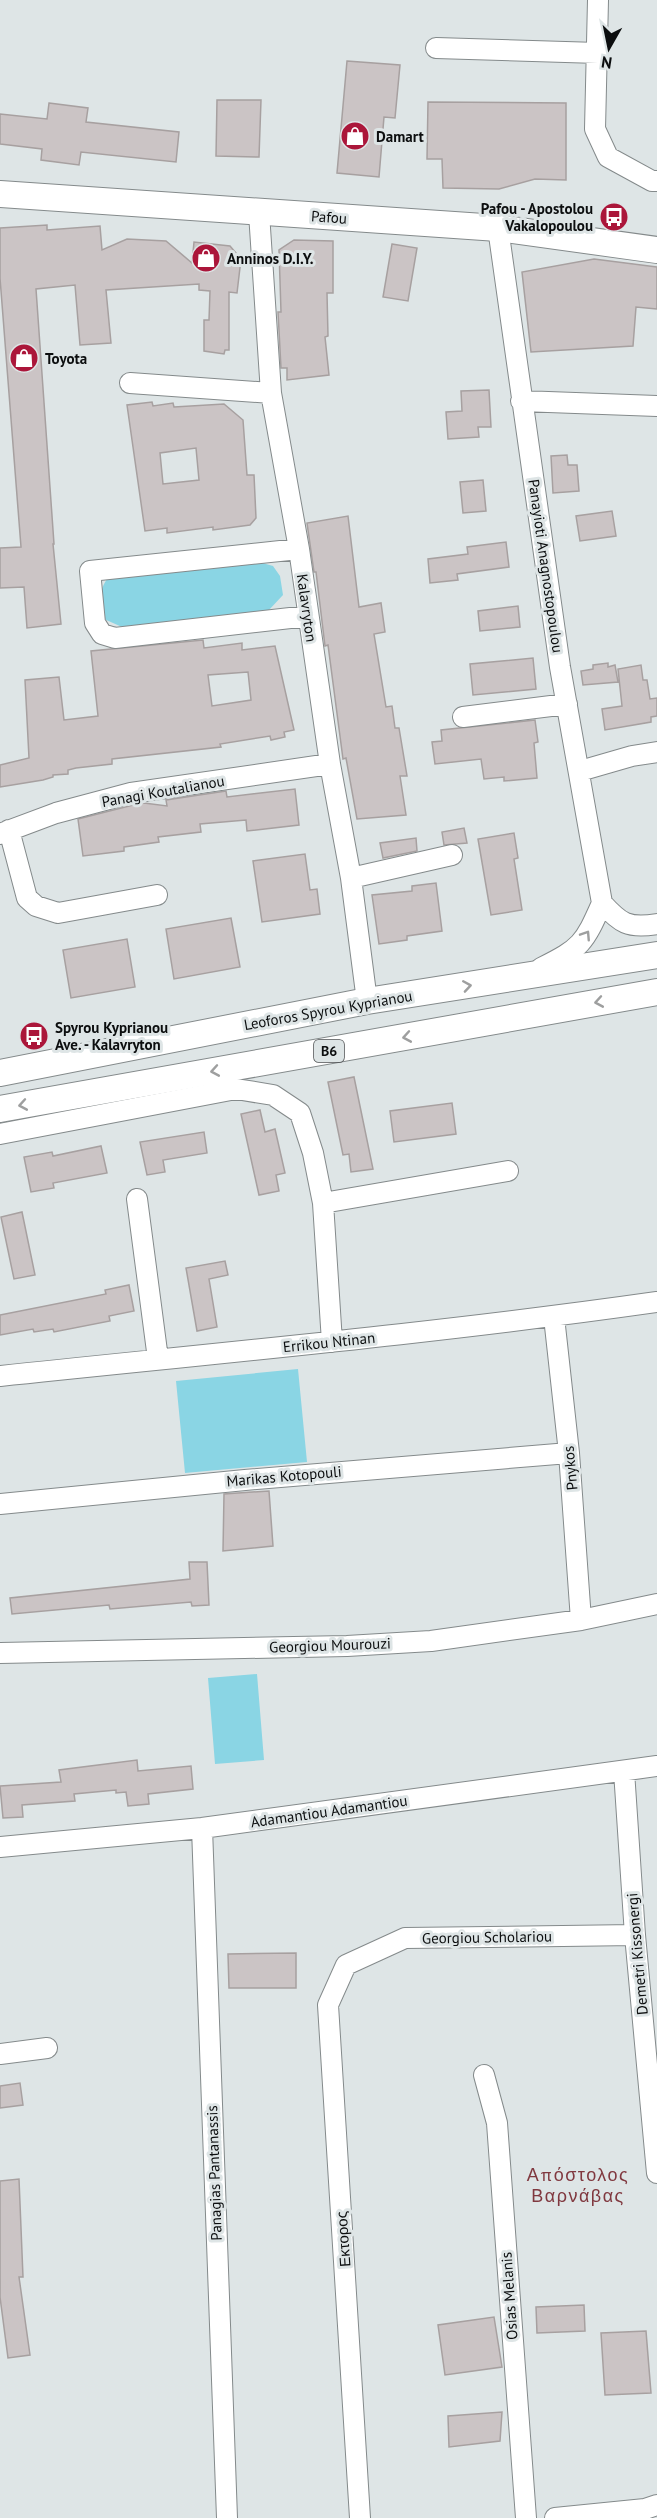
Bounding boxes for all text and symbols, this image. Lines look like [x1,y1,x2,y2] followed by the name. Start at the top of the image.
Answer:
[579,18,639,78] north arrow
[600,52,613,74] text: N
[339,120,371,152] shop icon: Damart
[376,127,424,146] place label: Damart
[481,199,593,235] place label: Pafou - Apostolou Vakalopoulou
[598,201,630,233] bus stop icon: Pafou - Apostolou Vakalopoulou
[310,206,348,228] street label: Pafou
[190,242,222,274] shop icon: Anninos D.I.Y.
[227,249,314,268] place label: Anninos D.I.Y.
[8,342,40,374] shop icon: Toyota
[45,349,87,368] place label: Toyota
[524,478,568,654] street label: Panayioti Anagnostopoulou
[293,573,321,643] street label: Kalavryton
[100,771,226,811] street label: Panagi Koutalianou
[578,930,589,941] one-way arrow
[462,980,471,992] one-way arrow
[242,986,414,1034] street label: Leoforos Spyrou Kyprianou
[595,996,604,1008] one-way arrow
[55,1018,168,1054] place label: Spyrou Kyprianou Ave. - Kalavryton
[18,1020,50,1052] bus stop icon: Spyrou Kyprianou Ave. - Kalavryton
[403,1030,412,1042] one-way arrow
[314,1040,344,1062] road number: B6
[211,1064,220,1076] one-way arrow
[19,1098,29,1111] one-way arrow
[282,1328,376,1356] street label: Errikou Ntinan
[559,1445,581,1491] street label: Pnykos
[226,1462,342,1490] street label: Marikas Kotopouli
[269,1633,391,1657] street label: Georgiou Mourouzi
[249,1791,409,1831] street label: Adamantiou Adamantiou
[622,1892,652,2016] street label: Demetri Kissonergi
[422,1926,552,1948] street label: Georgiou Scholariou
[202,2105,226,2241] street label: Panagias Pantanassis
[527,2163,629,2207] district label: Απόστολος Βαρνάβας
[332,2211,354,2267] street label: Εκτορος
[496,2251,522,2341] street label: Osias Melanis

